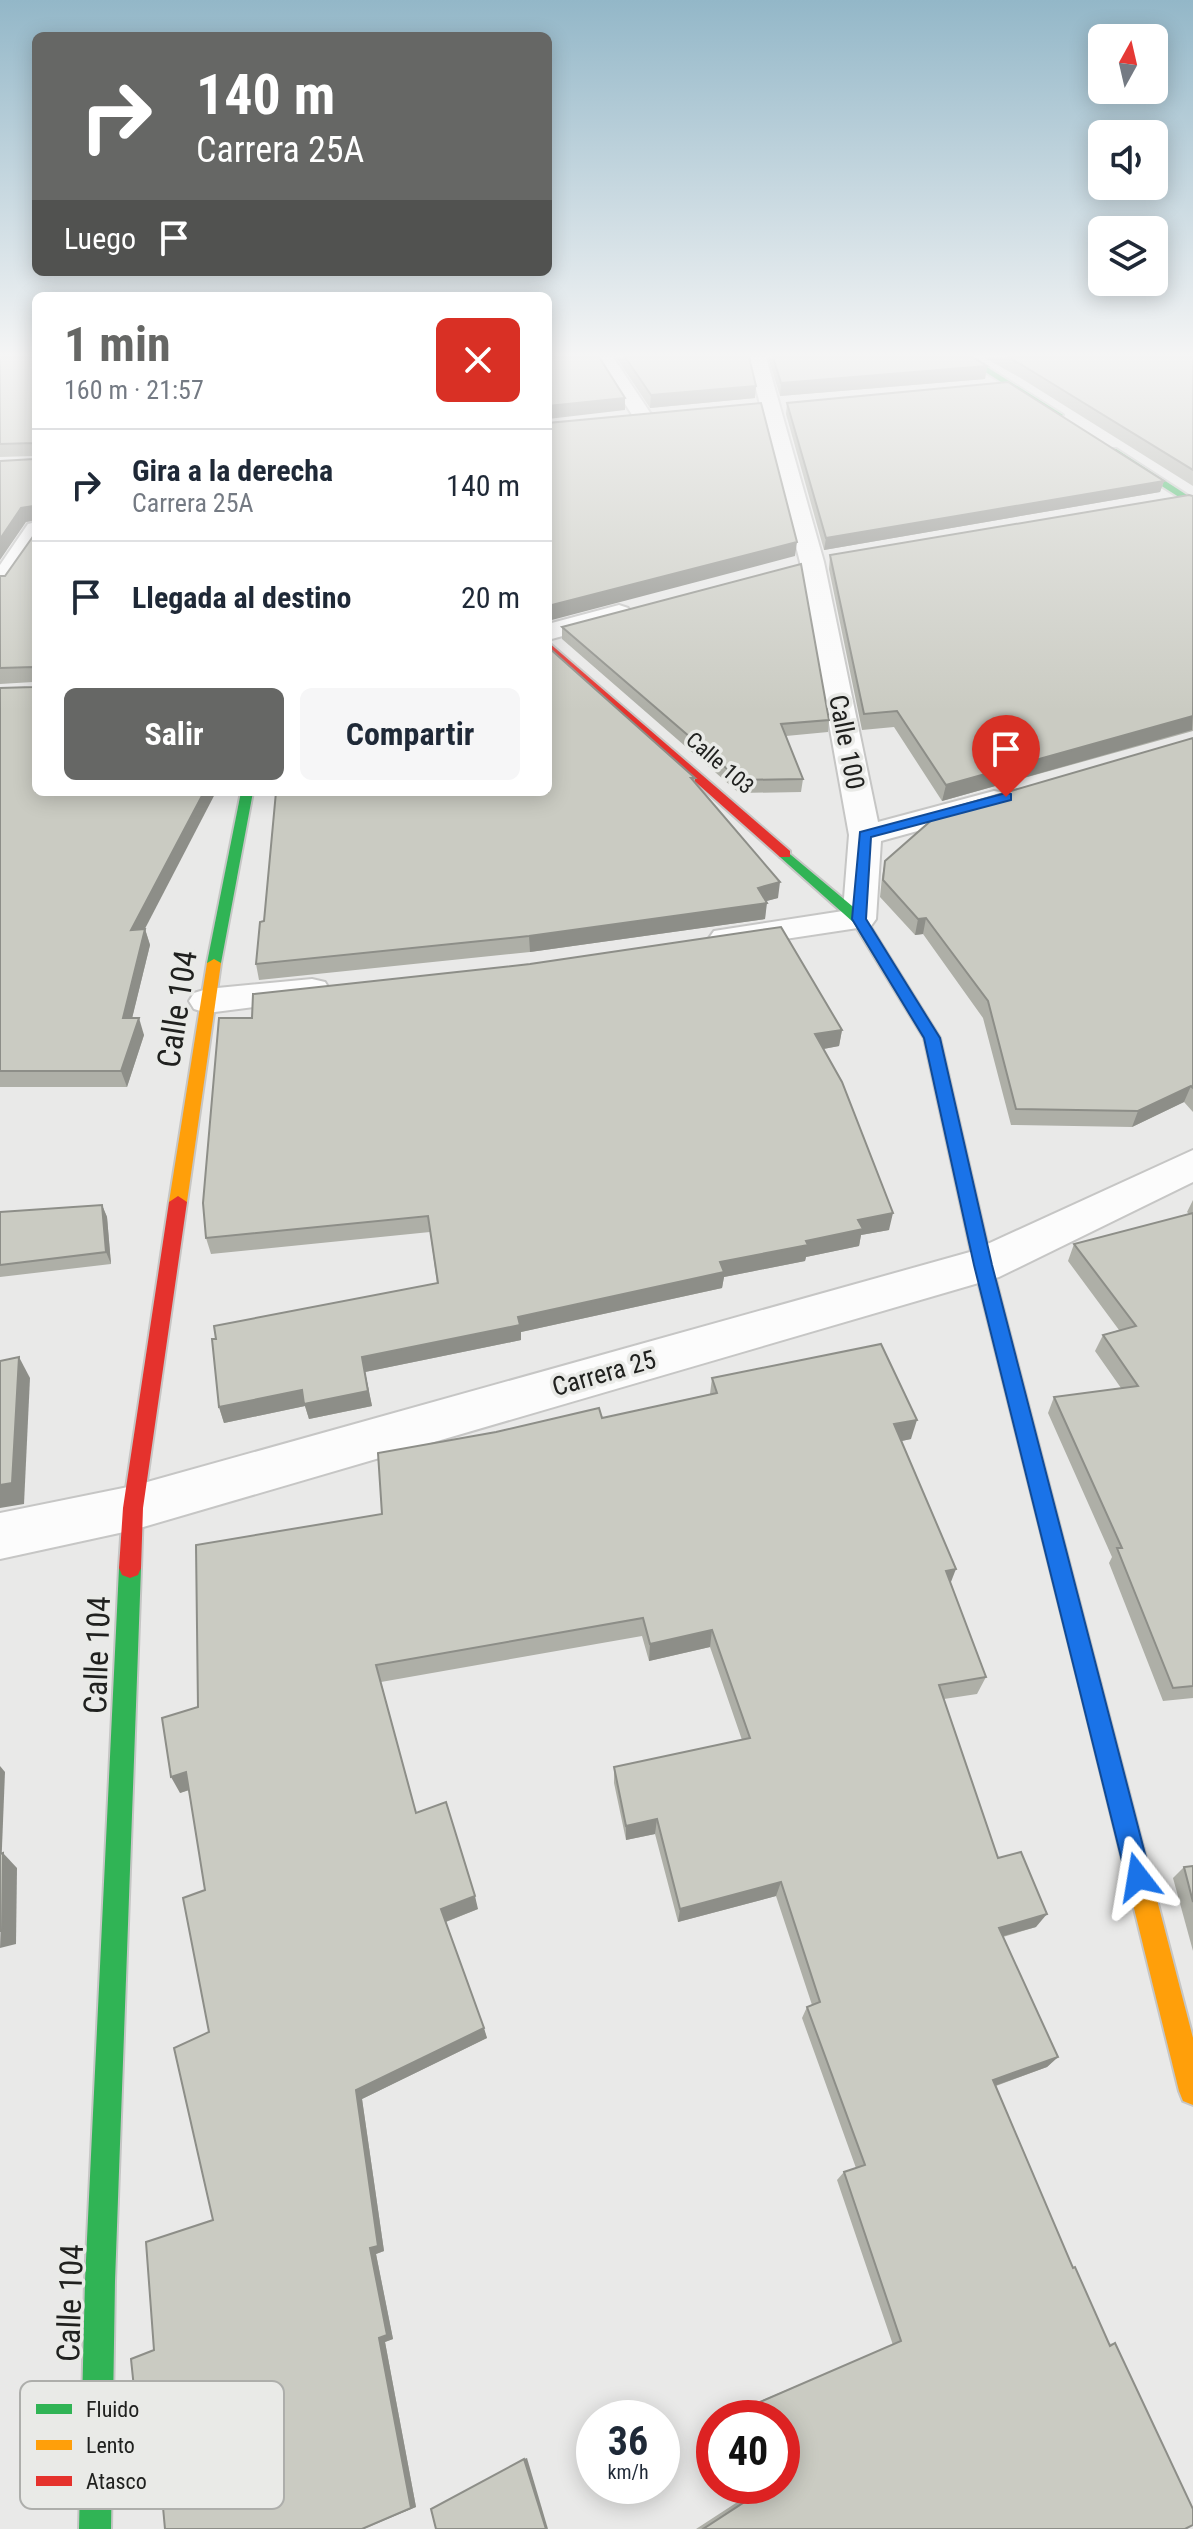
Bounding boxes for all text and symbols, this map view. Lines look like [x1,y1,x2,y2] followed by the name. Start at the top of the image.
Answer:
[1088,24,1168,104] north arrow
[1088,24,1168,296] map controls
[196,62,335,128] text: 140 m
[64,64,168,168] icon: right
[1088,120,1168,200] button: sound
[196,129,364,171] text: Carrera 25A
[152,216,196,260] icon: arrive
[1088,216,1168,296] button: layers
[64,221,136,256] text: Luego
[64,316,171,373] text: 1 min
[436,318,520,402] button: close
[64,375,204,405] text: 160 m · 21:57
[132,453,333,488] text: Gira a la derecha
[64,463,108,507] icon: right
[446,468,520,503] text: 140 m
[132,488,253,518] text: Carrera 25A
[64,575,108,619] icon: arrive
[132,580,351,615] text: Llegada al destino
[461,580,520,615] text: 20 m
[64,688,284,780] button: Salir
[300,688,520,780] button: Compartir
[823,692,871,792] street label: Calle 100
[972,715,1040,797] pin
[681,727,759,799] street label: Calle 103
[984,727,1028,771] icon: arrive
[149,948,205,1070] street label: Calle 104
[549,1344,659,1402] street label: Carrera 25
[76,1595,118,1715] street label: Calle 104
[1096,1835,1180,1919] position arrow
[49,2243,91,2363] street label: Calle 104
[20,2381,284,2509] legend
[86,2397,139,2422] text: Fluido
[696,2400,800,2504] speed limit sign: 40
[608,2418,648,2465] text: 36
[86,2433,135,2458] text: Lento
[607,2460,649,2484] text: km/h
[86,2469,147,2494] text: Atasco

